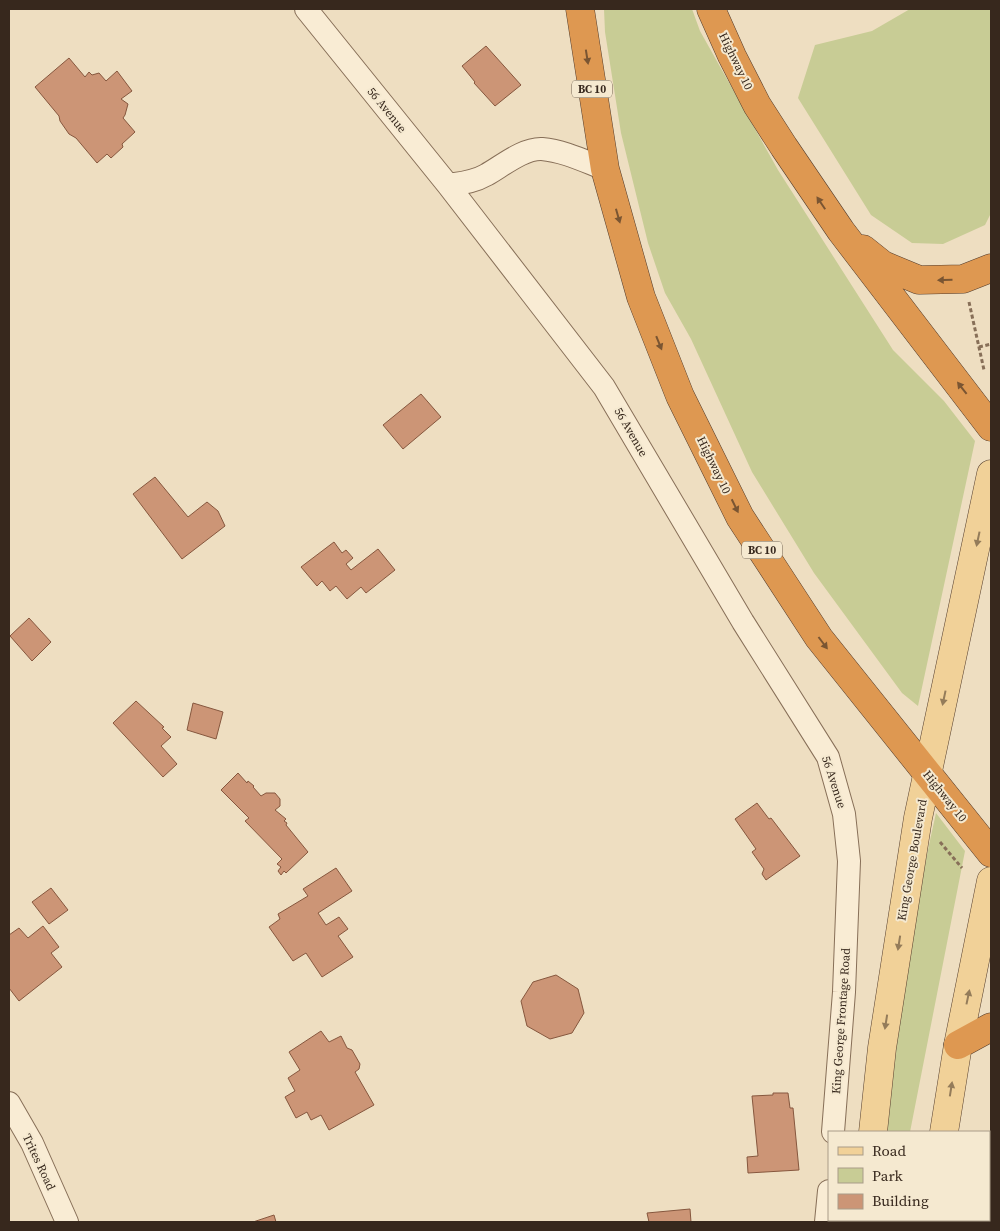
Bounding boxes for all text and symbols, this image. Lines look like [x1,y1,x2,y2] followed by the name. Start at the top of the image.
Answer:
[715,30,757,92] street label: Highway 10
[583,49,591,65] one-way arrow
[572,80,612,98] road number: BC 10
[364,84,410,136] street label: 56 Avenue
[817,196,826,209] one-way arrow
[614,208,622,223] one-way arrow
[936,276,952,284] one-way arrow
[655,336,663,351] one-way arrow
[956,382,967,395] one-way arrow
[611,405,651,459] street label: 56 Avenue
[693,434,735,496] street label: Highway 10
[731,499,739,513] one-way arrow
[973,531,981,547] one-way arrow
[742,542,782,558] road number: BC 10
[817,636,828,649] one-way arrow
[940,690,948,705] one-way arrow
[818,754,850,810] street label: 56 Avenue
[919,767,971,825] street label: Highway 10
[893,798,931,922] street label: King George Boulevard
[894,936,902,952] one-way arrow
[828,947,854,1095] street label: King George Frontage Road
[964,990,972,1005] one-way arrow
[882,1015,890,1031] one-way arrow
[948,1080,956,1096] one-way arrow
[19,1131,59,1193] street label: Trites Road
[828,1131,990,1221] legend
[872,1140,906,1161] text: Road
[872,1165,904,1186] text: Park
[872,1190,929,1211] text: Building

